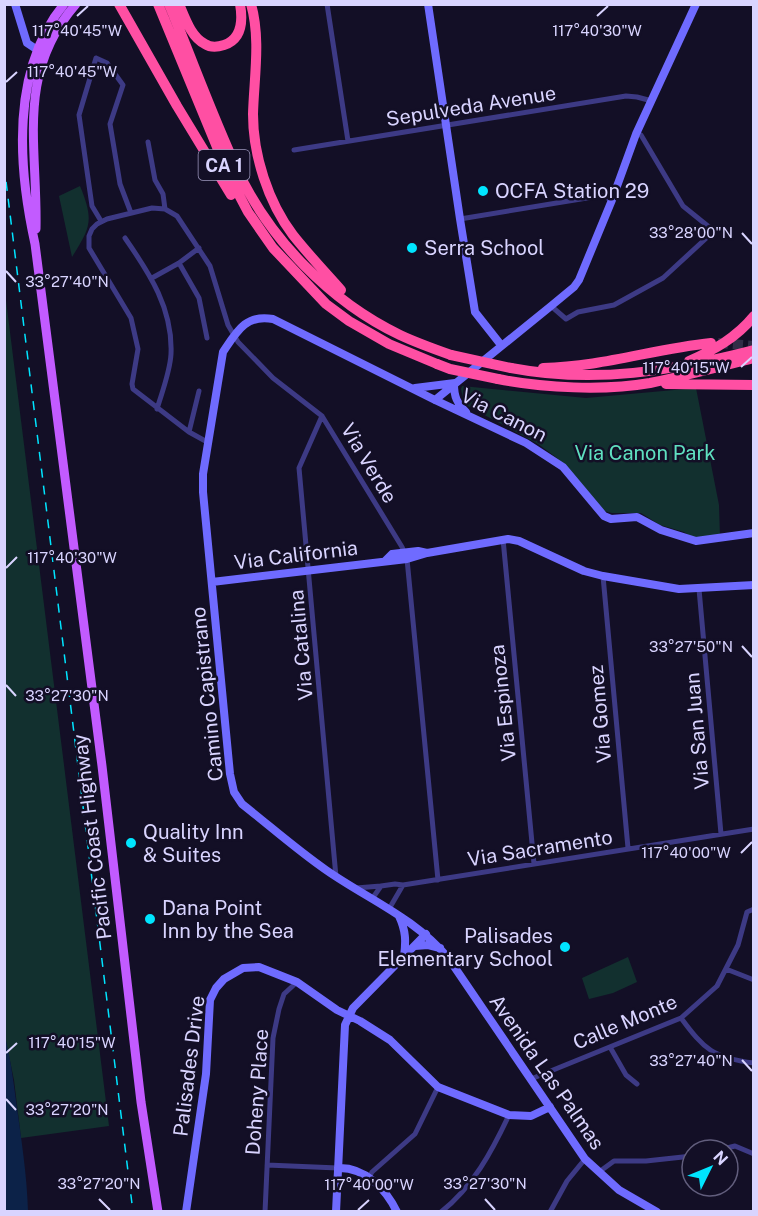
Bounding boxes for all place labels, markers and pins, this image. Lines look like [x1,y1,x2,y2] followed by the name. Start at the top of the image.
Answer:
[495,179,649,203] place label: OCFA Station 29
[476,184,490,198] marker: OCFA Station 29
[424,236,544,260] place label: Serra School
[405,241,419,255] marker: Serra School
[143,820,244,867] place label: Quality Inn & Suites
[124,836,138,850] marker: Quality Inn & Suites
[162,896,294,943] place label: Dana Point Inn by the Sea
[143,912,157,926] marker: Dana Point Inn by the Sea
[378,924,553,971] place label: Palisades Elementary School
[558,940,572,954] marker: Palisades Elementary School

